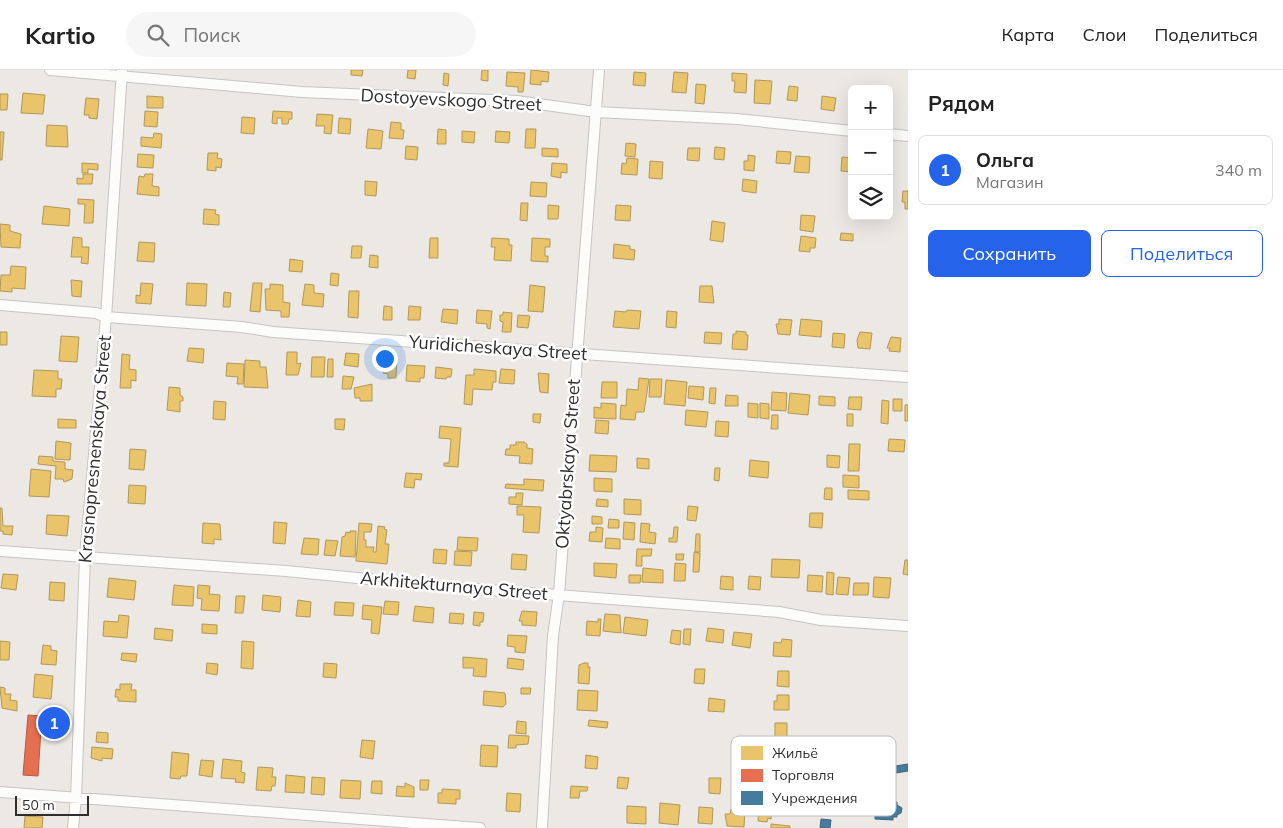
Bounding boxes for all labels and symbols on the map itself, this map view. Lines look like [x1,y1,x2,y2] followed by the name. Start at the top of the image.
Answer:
[360,83,542,116] street label: Dostoyevskogo Street
[407,330,588,365] street label: Yuridicheskaya Street
[73,334,116,564] street label: Krasnopresnenskaya Street
[372,346,398,372] your location
[550,378,585,550] street label: Oktyabrskaya Street
[359,566,549,605] street label: Arkhitekturnaya Street
[38,704,70,742] pin: 1
[731,736,896,816] legend
[772,744,818,762] text: Жильё
[772,766,834,784] text: Торговля
[771,789,857,807] text: Учреждения
[15,793,89,816] scale bar

